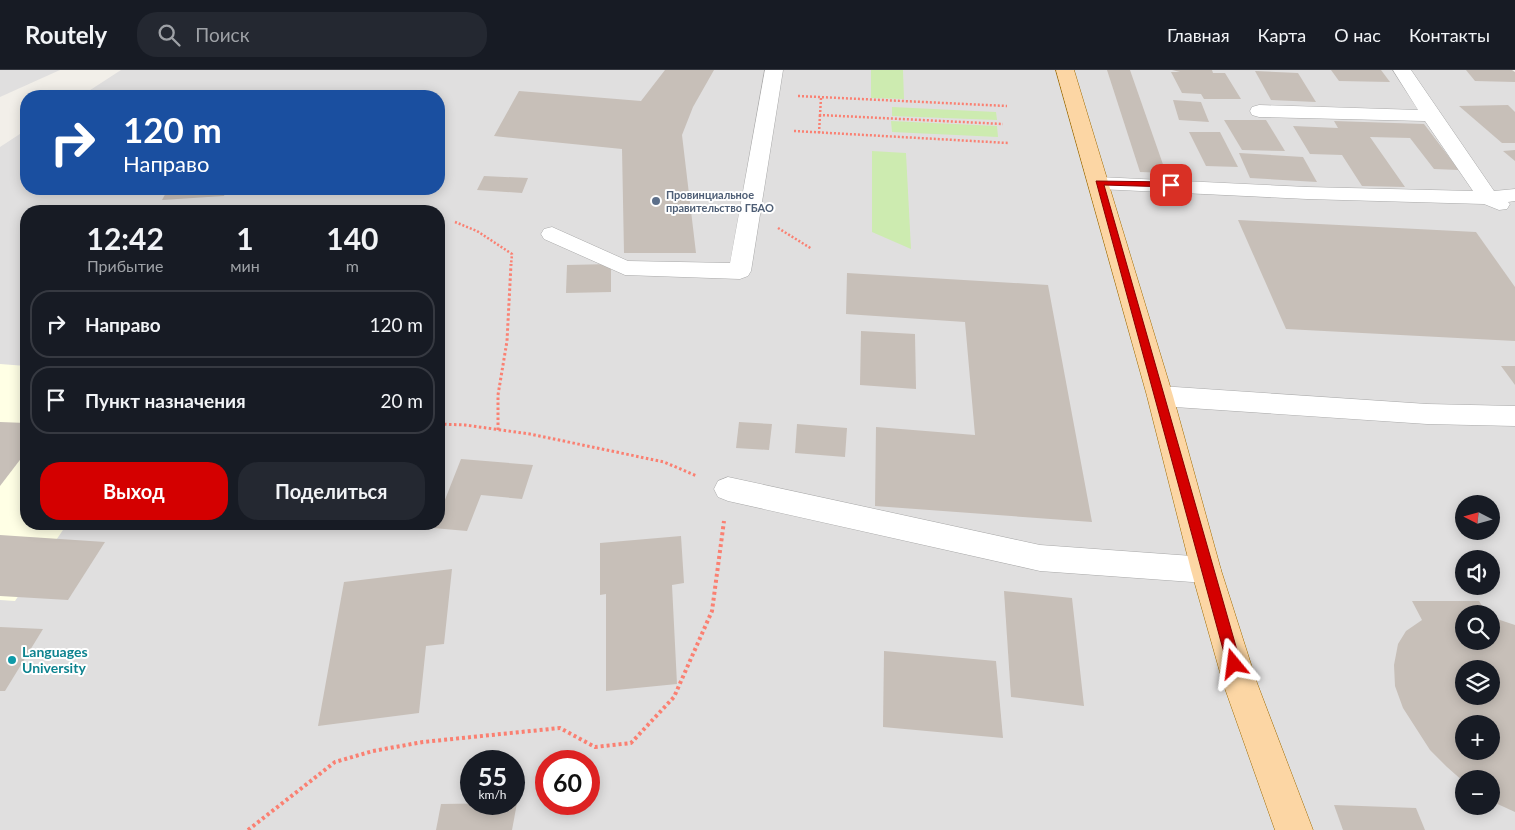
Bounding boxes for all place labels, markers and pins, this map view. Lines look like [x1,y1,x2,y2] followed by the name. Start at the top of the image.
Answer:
[1150,164,1192,206] pin
[666,188,774,214] place label: Провинциальное правительство ГБАО
[650,195,662,207] marker: Провинциальное правительство ГБАО
[22,643,88,676] place label: Languages University
[6,654,18,666] marker: Languages University

